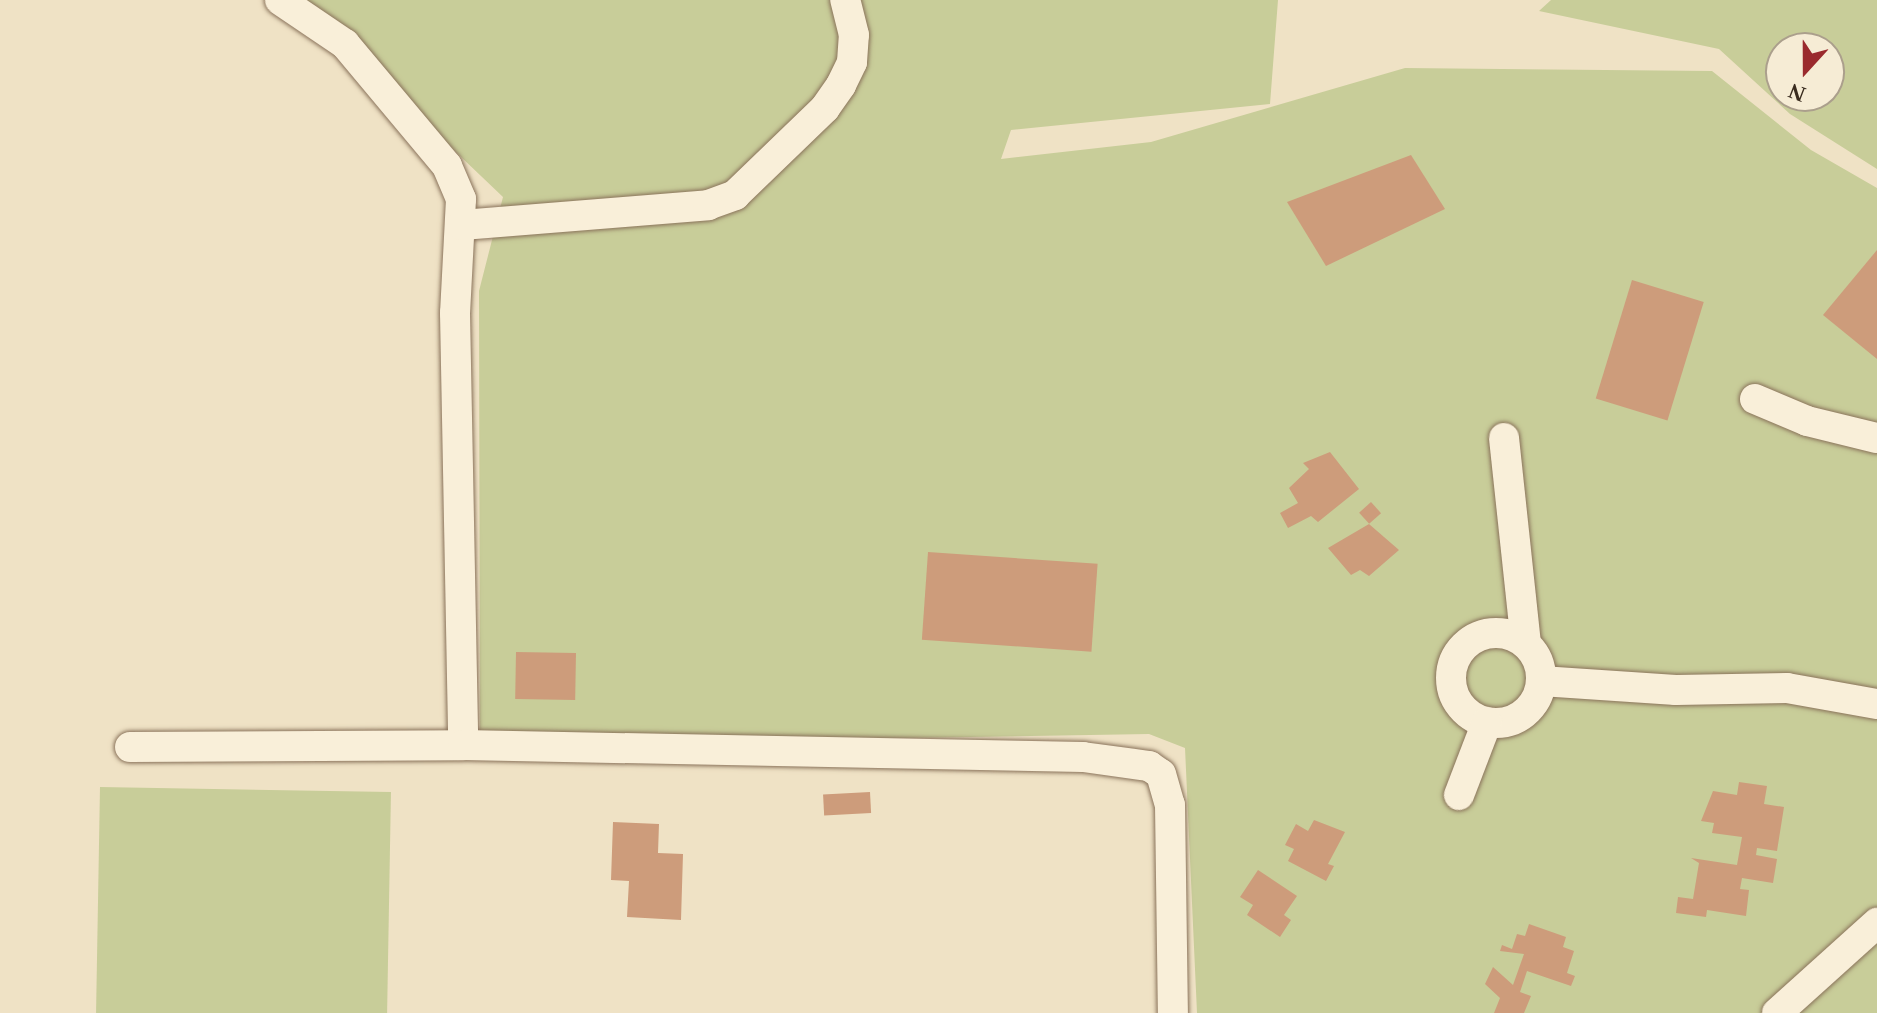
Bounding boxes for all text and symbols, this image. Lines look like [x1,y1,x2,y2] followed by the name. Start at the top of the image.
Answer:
[1765,32,1845,112] north arrow
[1785,78,1809,108] text: N

